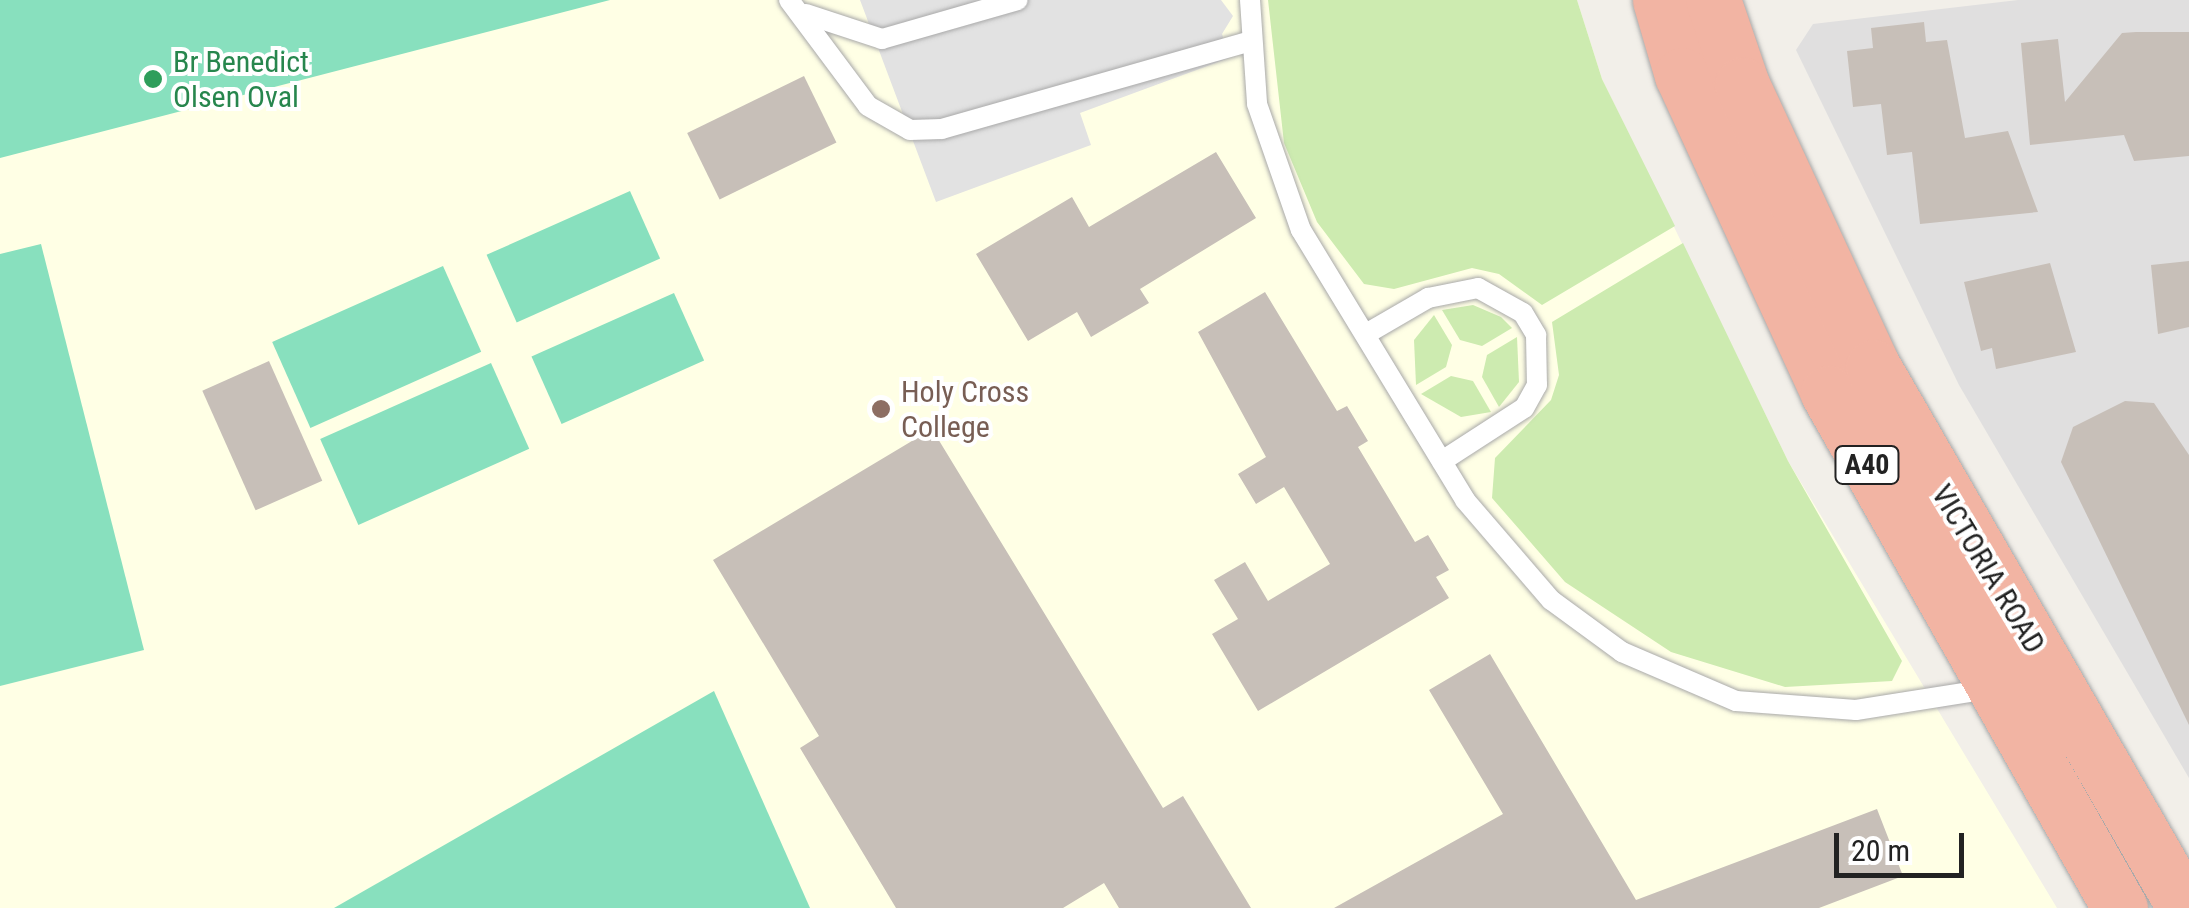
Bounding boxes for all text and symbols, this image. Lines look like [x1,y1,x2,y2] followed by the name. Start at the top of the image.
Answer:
[173,44,309,114] place label: Br Benedict Olsen Oval
[142,68,164,90] marker: Br Benedict Olsen Oval
[901,374,1029,444] place label: Holy Cross College
[870,398,892,420] marker: Holy Cross College
[1832,442,1902,488] road number: A40
[1924,478,2052,660] street label: VICTORIA ROAD
[1839,813,1969,875] scale bar
[1851,833,1910,868] text: 20 m

